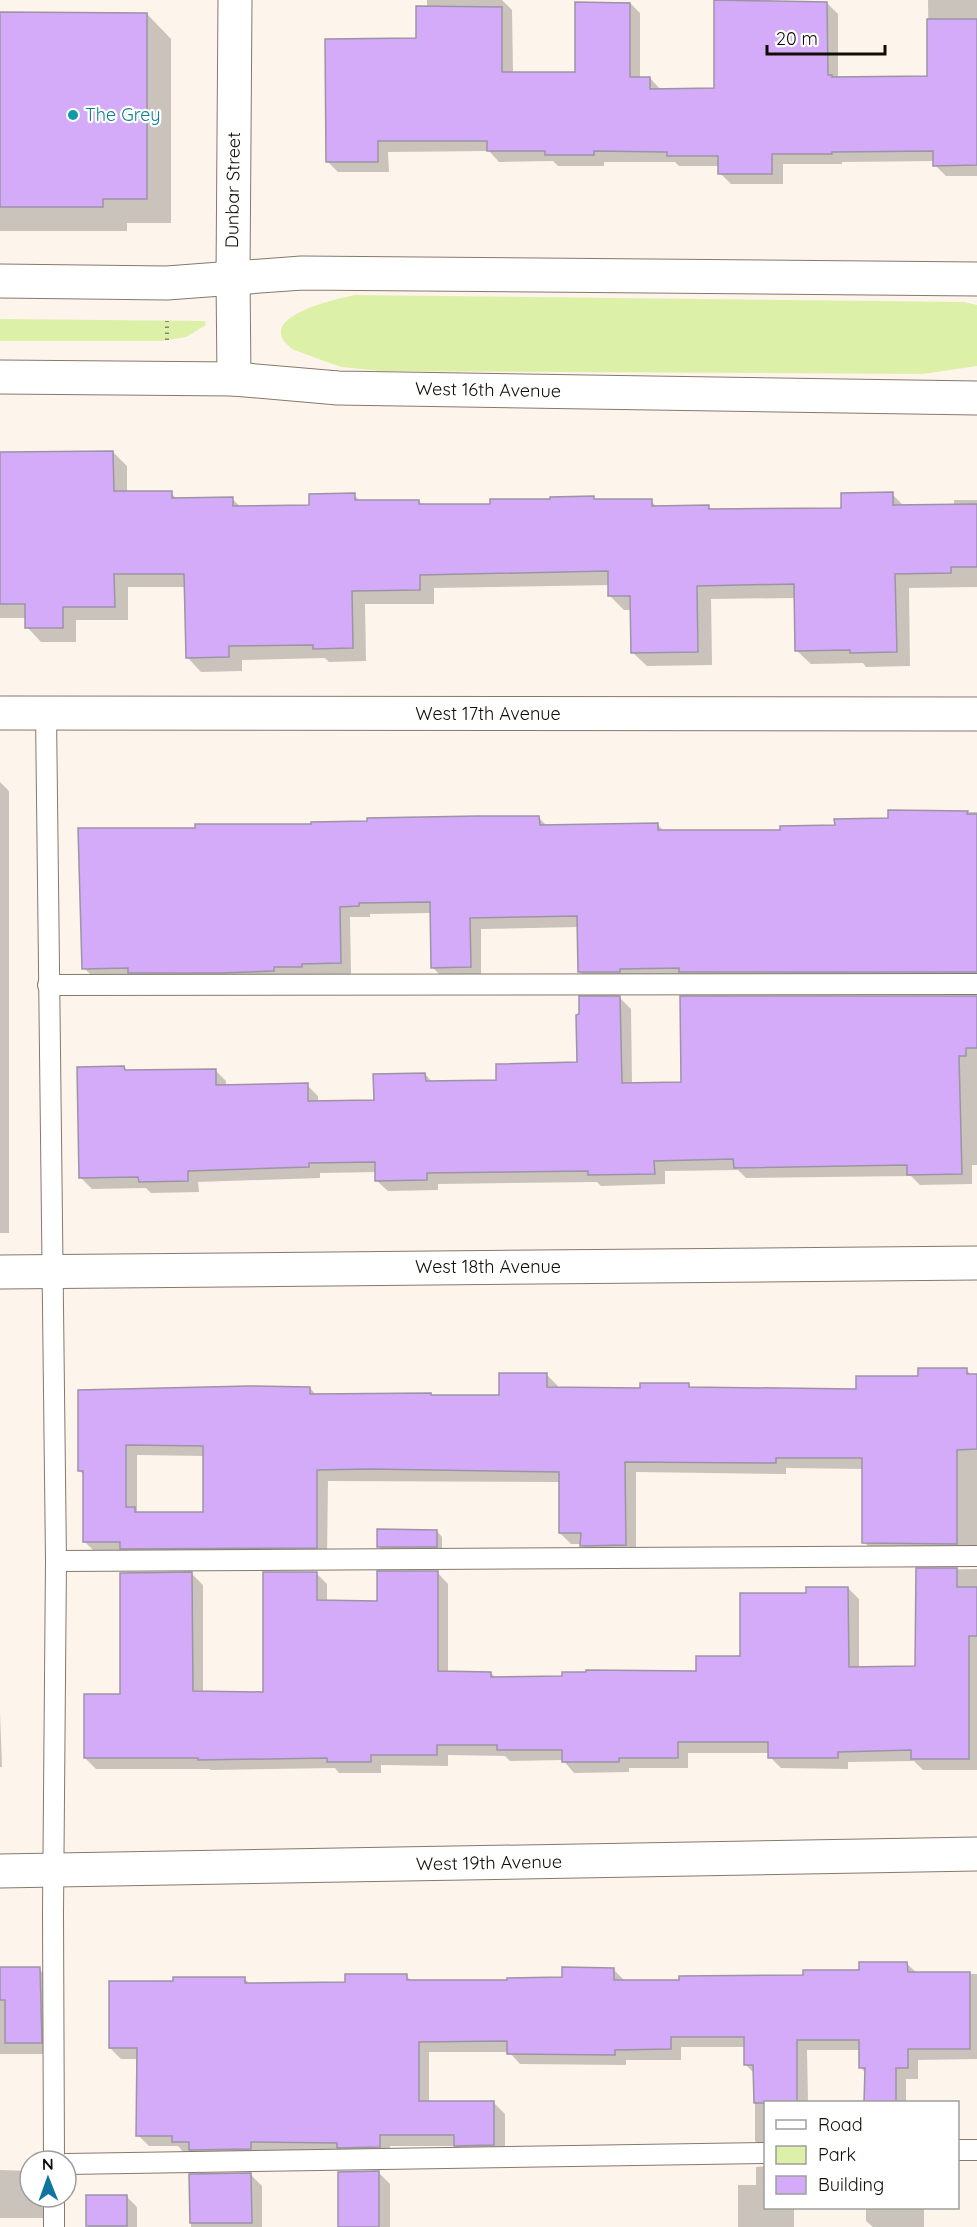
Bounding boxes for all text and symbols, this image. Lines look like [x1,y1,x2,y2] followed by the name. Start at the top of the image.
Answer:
[767,18,886,56] scale bar
[776,27,818,50] text: 20 m
[85,103,161,126] place label: The Grey
[66,108,80,122] marker: The Grey
[220,132,245,248] street label: Dunbar Street
[415,377,561,402] street label: West 16th Avenue
[415,702,561,725] street label: West 17th Avenue
[415,1255,561,1278] street label: West 18th Avenue
[416,1850,562,1875] street label: West 19th Avenue
[764,2101,959,2209] legend
[818,2113,863,2136] text: Road
[818,2143,856,2166] text: Park
[18,2149,78,2209] north arrow
[42,2154,54,2174] text: N
[818,2173,884,2196] text: Building

